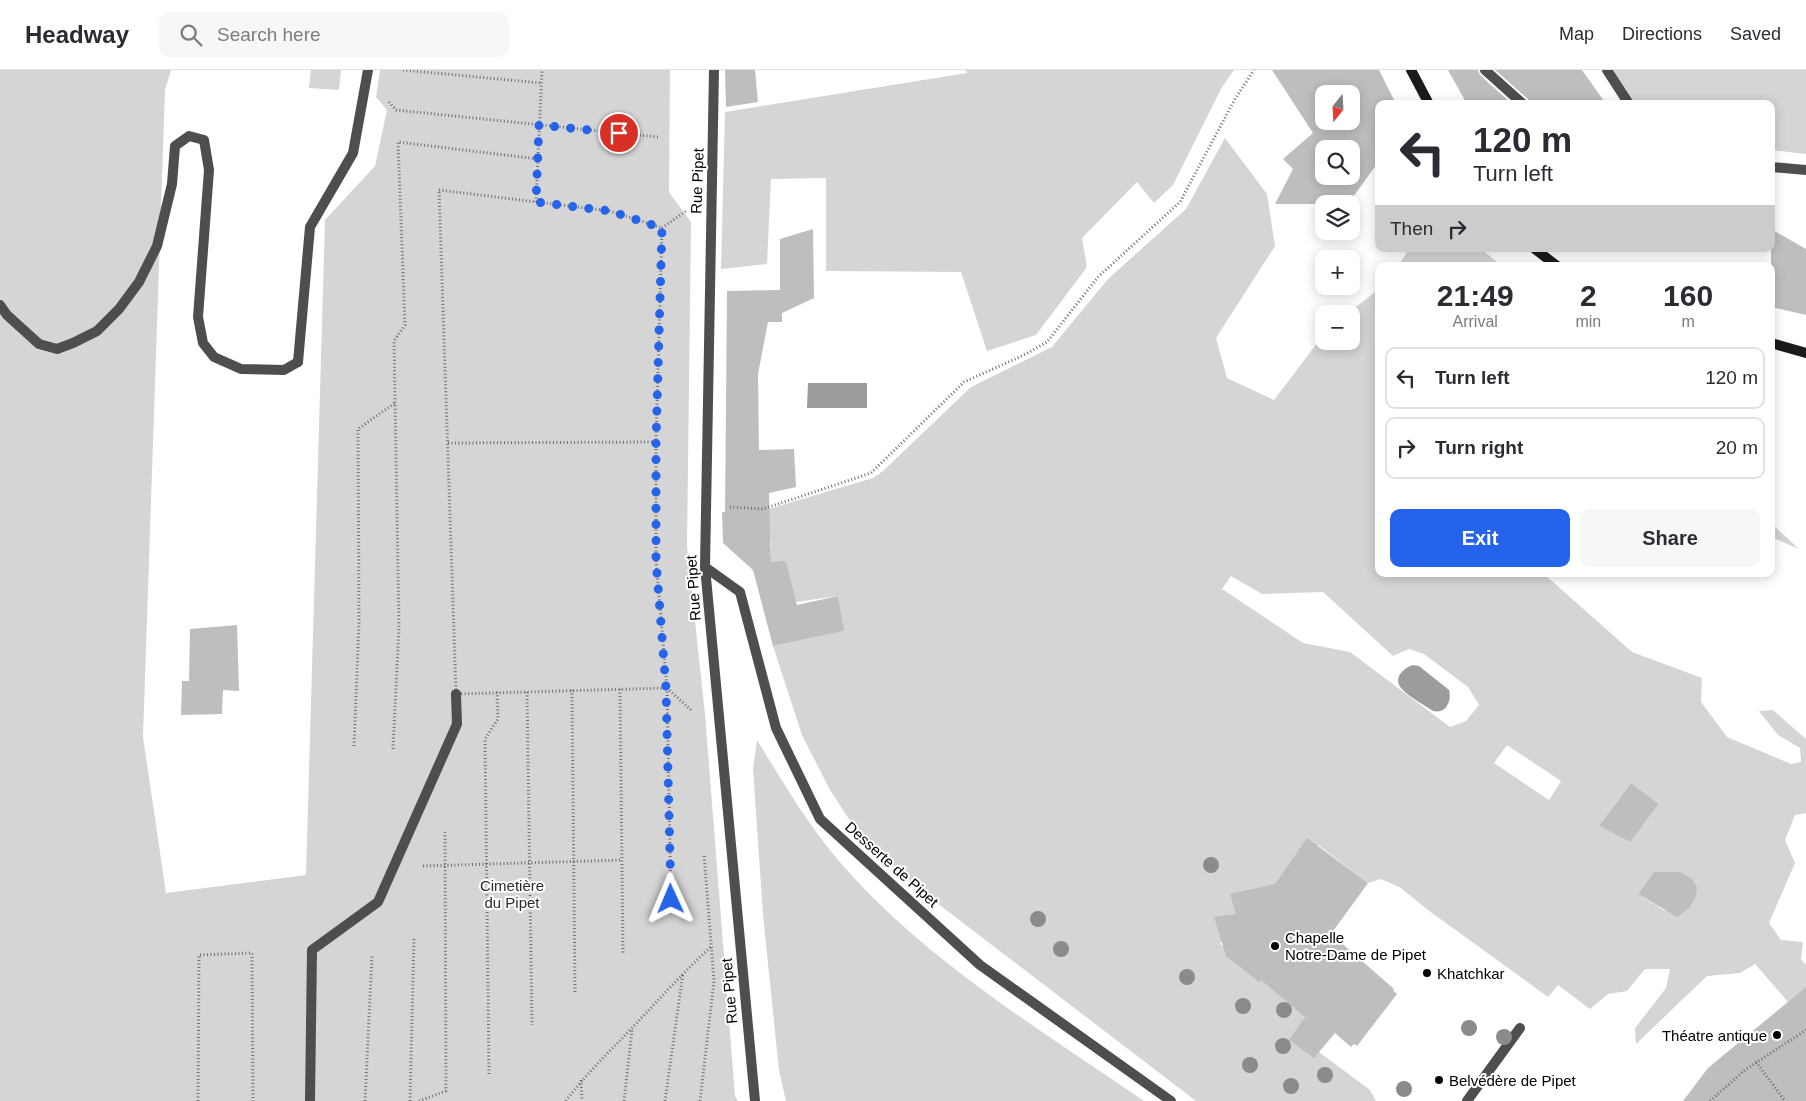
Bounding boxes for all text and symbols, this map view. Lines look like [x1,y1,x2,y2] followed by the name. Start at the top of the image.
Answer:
[159,12,509,57] search box
[25,21,129,48] text: Headway
[177,21,205,49] icon: search
[217,24,321,45] text: Search here
[1559,24,1594,44] text: Map
[1622,24,1702,44] text: Directions
[1730,24,1781,44] text: Saved
[1315,85,1360,130] north arrow
[1315,85,1360,350] map controls
[598,112,640,154] pin
[605,119,633,147] icon: arrive
[1390,120,1455,185] icon: left
[1473,120,1572,159] text: 120 m
[1315,140,1360,185] button: search
[687,147,707,214] street label: Rue Pipet
[1473,161,1553,186] text: Turn left
[1315,195,1360,240] button: layers
[1443,215,1471,243] icon: right
[1390,218,1433,239] text: Then
[1315,250,1360,295] button: +
[1437,279,1514,312] text: 21:49
[1580,279,1597,312] text: 2
[1663,279,1713,312] text: 160
[1315,305,1360,350] button: −
[1453,313,1498,330] text: Arrival
[1575,313,1601,330] text: min
[1681,313,1695,330] text: m
[1392,364,1420,392] icon: left
[1435,367,1510,388] text: Turn left
[1705,367,1758,388] text: 120 m
[1392,434,1420,462] icon: right
[1435,437,1523,458] text: Turn right
[1716,437,1758,458] text: 20 m
[1390,509,1570,567] button: Exit
[1580,509,1760,567] button: Share
[682,554,704,621] street label: Rue Pipet
[842,818,943,911] street label: Desserte de Pipet
[644,872,696,924] position arrow
[480,877,544,911] park label: Cimetière du Pipet
[1285,929,1427,963] place label: Chapelle Notre-Dame de Pipet
[1269,940,1281,952] marker: Chapelle Notre-Dame de Pipet
[718,957,740,1025] street label: Rue Pipet
[1437,965,1505,982] place label: Khatchkar
[1421,967,1433,979] marker: Khatchkar
[1662,1027,1767,1044] place label: Théatre antique
[1771,1029,1783,1041] marker: Théatre antique
[1449,1072,1577,1089] place label: Belvédère de Pipet
[1433,1074,1445,1086] marker: Belvédère de Pipet

